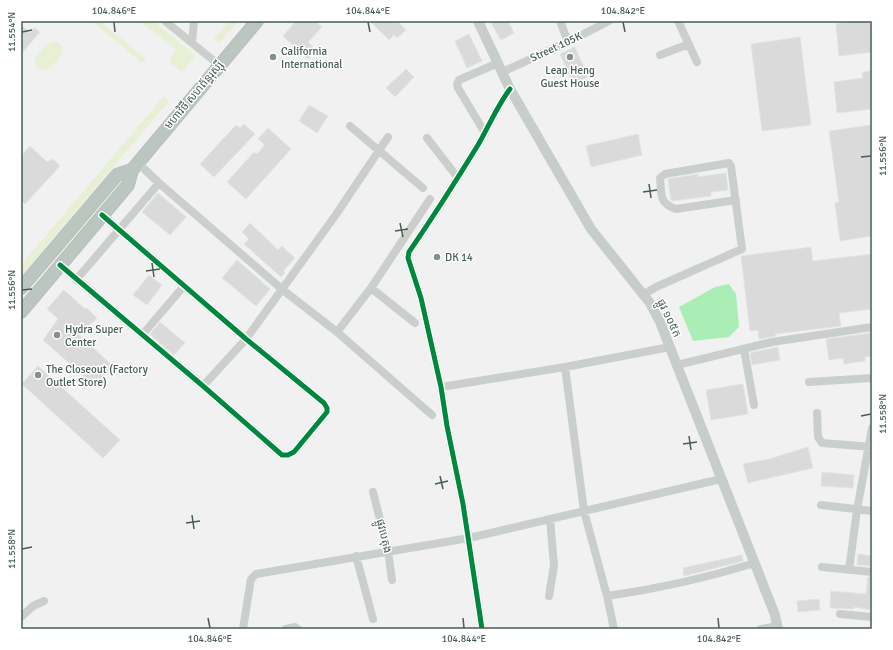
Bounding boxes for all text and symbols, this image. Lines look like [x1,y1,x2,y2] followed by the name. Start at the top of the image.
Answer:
[92,5,137,17] text: 104.846°E
[346,5,391,17] text: 104.844°E
[601,5,646,17] text: 104.842°E
[6,12,18,52] text: 11.554°N
[528,29,584,65] street label: Street 105K
[281,45,342,71] place label: California International
[268,52,278,62] marker: California International
[565,52,575,62] marker: Leap Heng Guest House
[161,58,228,133] street label: មហាវិថី សហព័ន្ធរុស្ស៊ី
[540,64,600,90] place label: Leap Heng Guest House
[877,136,889,176] text: 11.556°N
[445,251,473,264] place label: DK 14
[432,252,442,262] marker: DK 14
[6,270,18,310] text: 11.556°N
[651,297,684,341] street label: ផ្លូវ ១០៥ក
[65,323,123,349] place label: Hydra Super Center
[52,330,62,340] marker: Hydra Super Center
[46,363,149,389] place label: The Closeout (Factory Outlet Store)
[33,370,43,380] marker: The Closeout (Factory Outlet Store)
[877,394,889,434] text: 11.558°N
[370,518,395,555] street label: ផ្លូវបេតុង
[6,529,18,569] text: 11.558°N
[188,633,233,645] text: 104.846°E
[442,633,487,645] text: 104.844°E
[697,633,742,645] text: 104.842°E

